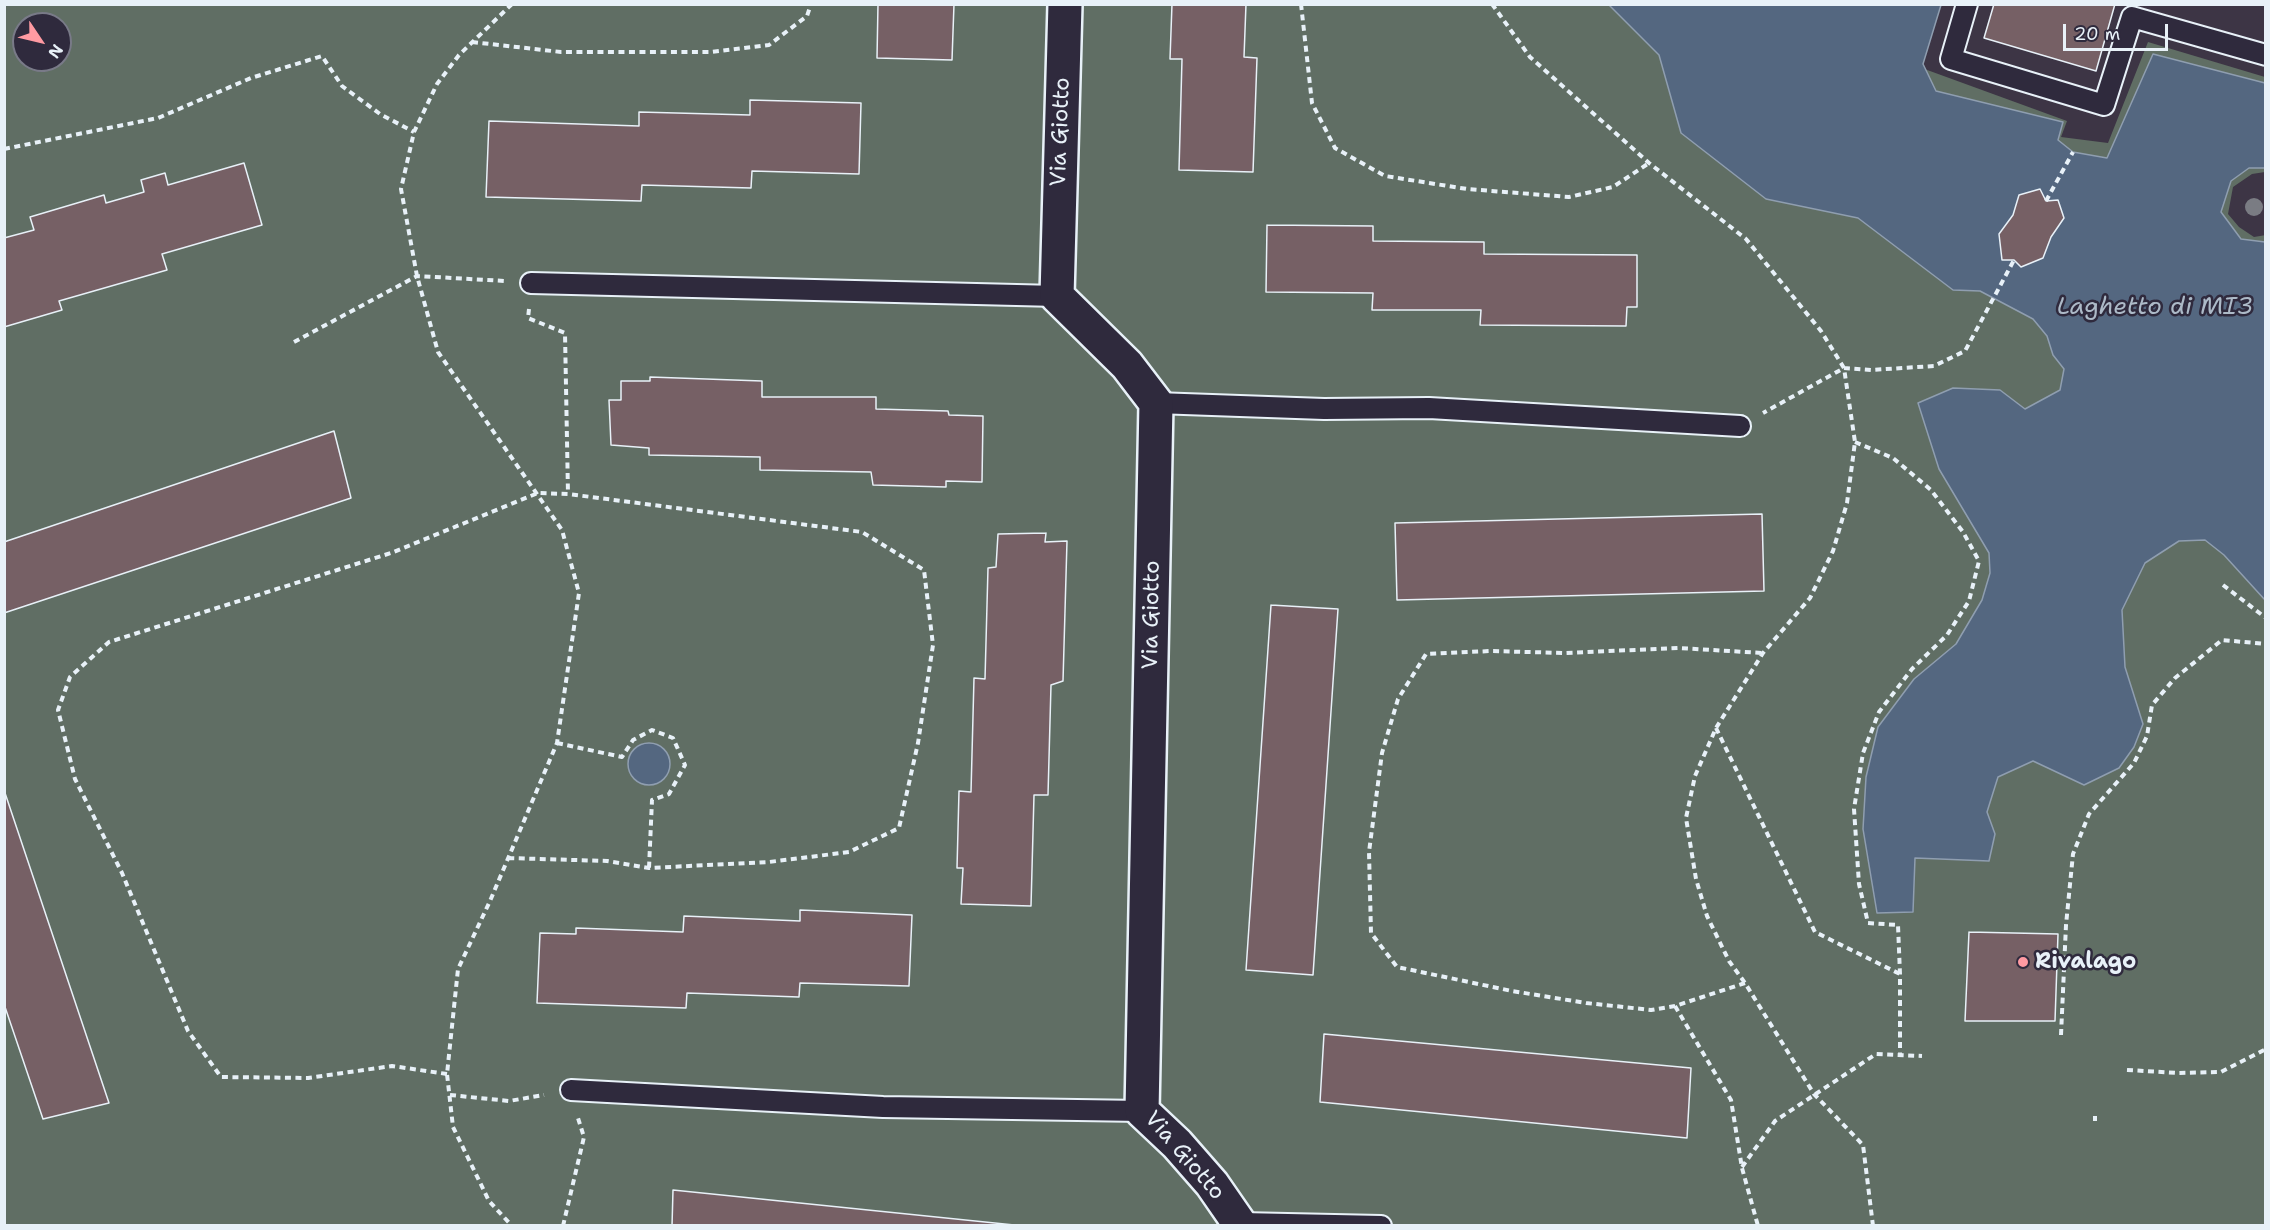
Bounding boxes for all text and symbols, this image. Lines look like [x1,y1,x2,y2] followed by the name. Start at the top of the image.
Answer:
[12,12,72,72] north arrow
[2066,12,2171,50] scale bar
[2074,22,2120,46] text: 20 m
[43,40,68,63] text: N
[1046,77,1076,187] street label: Via Giotto
[2057,294,2253,322] water label: Laghetto di MI3
[1138,560,1166,670] street label: Via Giotto
[2035,949,2136,975] place label: Rivalago
[2016,955,2030,969] marker: Rivalago
[1138,1106,1230,1206] street label: Via Giotto

